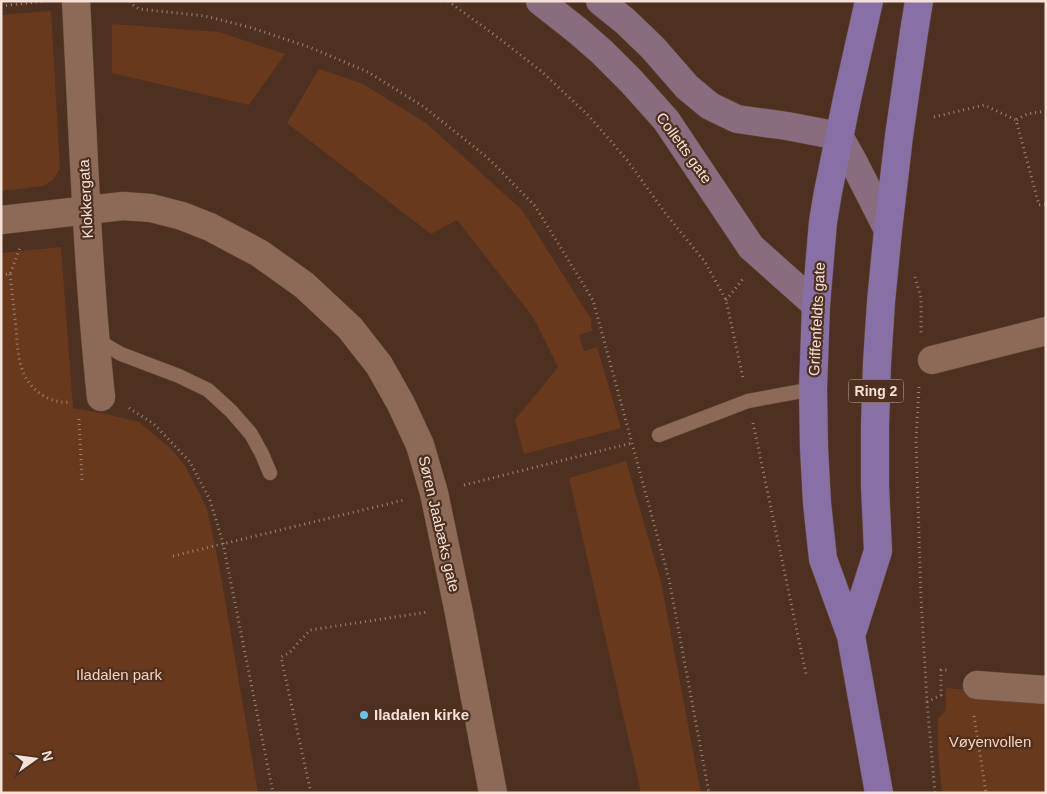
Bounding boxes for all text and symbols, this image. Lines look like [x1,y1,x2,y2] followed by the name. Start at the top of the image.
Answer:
[653,109,716,186] street label: Colletts gate
[75,158,96,239] street label: Klokkergata
[805,262,828,376] street label: Griffenfeldts gate
[848,380,904,402] road number: Ring 2
[416,454,463,594] street label: Søren Jaabæks gate
[76,666,162,683] park label: Iladalen park
[374,706,469,723] place label: Iladalen kirke
[358,709,370,721] marker: Iladalen kirke
[949,733,1031,750] park label: Vøyenvollen
[10,734,60,784] north arrow
[39,749,57,763] text: N

